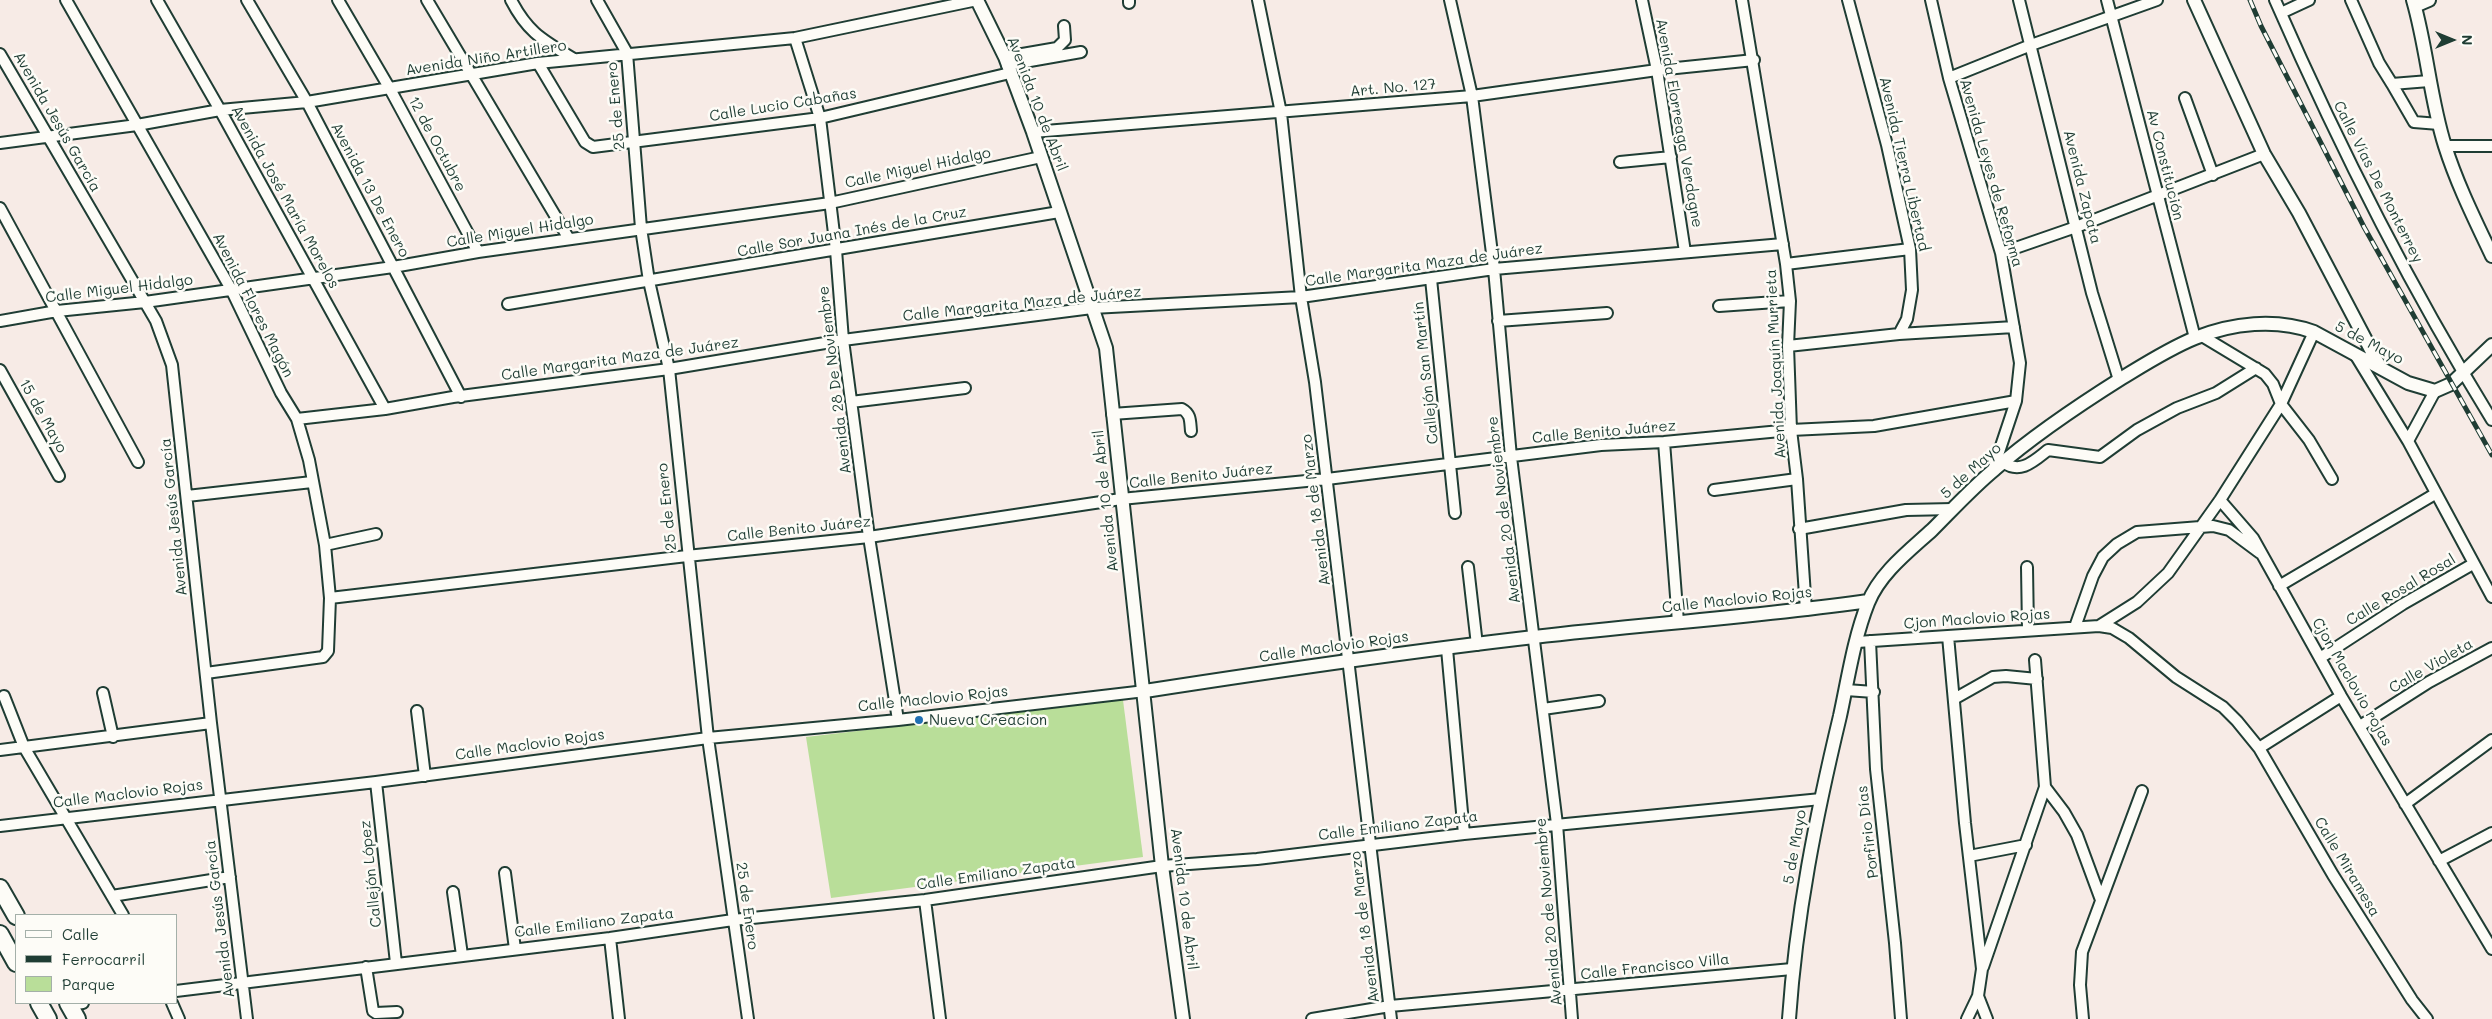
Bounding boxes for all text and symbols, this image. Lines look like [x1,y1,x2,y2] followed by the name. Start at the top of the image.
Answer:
[2427,15,2477,65] north arrow
[1652,17,1706,229] street label: Avenida Elorreaga Verdagne
[1003,34,1071,174] street label: Avenida 10 de Abril
[2458,35,2477,45] text: N
[404,36,568,80] street label: Avenida Niño Artillero
[10,49,104,195] street label: Avenida Jesús García
[603,61,629,151] street label: 25 de Enero
[1349,75,1437,101] street label: Art. No. 127
[1875,75,1933,253] street label: Avenida Tierra Libertad
[1955,77,2027,269] street label: Avenida Leyes de Reforma
[708,84,858,126] street label: Calle Lucio Cabañas
[404,93,470,195] street label: 12 de Octubre
[2329,98,2427,266] street label: Calle Vías De Monterrey
[227,102,343,292] street label: Avenida José María Morelos
[2143,108,2187,222] street label: Av Constitución
[327,120,413,260] street label: Avenida 13 De Enero
[2059,128,2105,246] street label: Avenida Zapata
[844,144,992,192] street label: Calle Miguel Hidalgo
[736,203,968,261] street label: Calle Sor Juana Inés de la Cruz
[445,210,595,252] street label: Calle Miguel Hidalgo
[209,230,297,380] street label: Avenida Flores Magón
[1304,239,1544,291] street label: Calle Margarita Maza de Juárez
[1762,269,1790,459] street label: Avenida Joaquín Murrieta
[44,271,194,307] street label: Calle Miguel Hidalgo
[902,283,1142,325] street label: Calle Margarita Maza de Juárez
[815,285,855,475] street label: Avenida 28 De Noviembre
[1410,301,1442,445] street label: Callejón San Martín
[2332,317,2406,369] street label: 5 de Mayo
[500,333,740,385] street label: Calle Margarita Maza de Juárez
[15,376,71,456] street label: 15 de Mayo
[1484,415,1524,605] street label: Avenida 20 de Noviembre
[1531,417,1677,447] street label: Calle Benito Juárez
[1090,429,1122,573] street label: Avenida 10 de Abril
[1298,433,1334,587] street label: Avenida 18 de Marzo
[157,437,191,597] street label: Avenida Jesús García
[1937,439,2005,503] street label: 5 de Mayo
[1128,460,1274,492] street label: Calle Benito Juárez
[653,462,681,552] street label: 25 de Enero
[726,513,872,545] street label: Calle Benito Juárez
[2343,550,2459,630] street label: Calle Rosal Rosal
[1661,583,1813,617] street label: Calle Maclovio Rojas
[1903,605,2051,633] street label: Cjon Maclovio Rojas
[2308,615,2396,749] street label: Cjon Maclovio rojas
[1258,628,1410,666] street label: Calle Maclovio Rojas
[2386,635,2476,697] street label: Calle Violeta
[857,682,1009,716] street label: Calle Maclovio Rojas
[929,711,1047,729] place label: Nueva Creacion
[913,714,925,726] marker: Nueva Creacion
[454,726,606,764] street label: Calle Maclovio Rojas
[52,776,204,812] street label: Calle Maclovio Rojas
[1853,785,1883,879] street label: Porfirio Días
[1317,807,1479,845] street label: Calle Emiliano Zapata
[1780,808,1810,886] street label: 5 de Mayo
[2310,814,2384,920] street label: Calle Miramesa
[1532,817,1566,1007] street label: Avenida 20 de Noviembre
[356,820,386,928] street label: Callejón López
[1166,827,1202,971] street label: Avenida 10 de Abril
[201,839,239,999] street label: Avenida Jesús García
[1347,850,1383,1004] street label: Avenida 18 de Marzo
[915,854,1077,894] street label: Calle Emiliano Zapata
[732,861,762,951] street label: 25 de Enero
[513,904,675,942] street label: Calle Emiliano Zapata
[15,914,178,1004] legend
[62,924,99,944] text: Calle
[62,949,145,969] text: Ferrocarril
[1580,950,1730,984] street label: Calle Francisco Villa
[62,974,115,994] text: Parque

